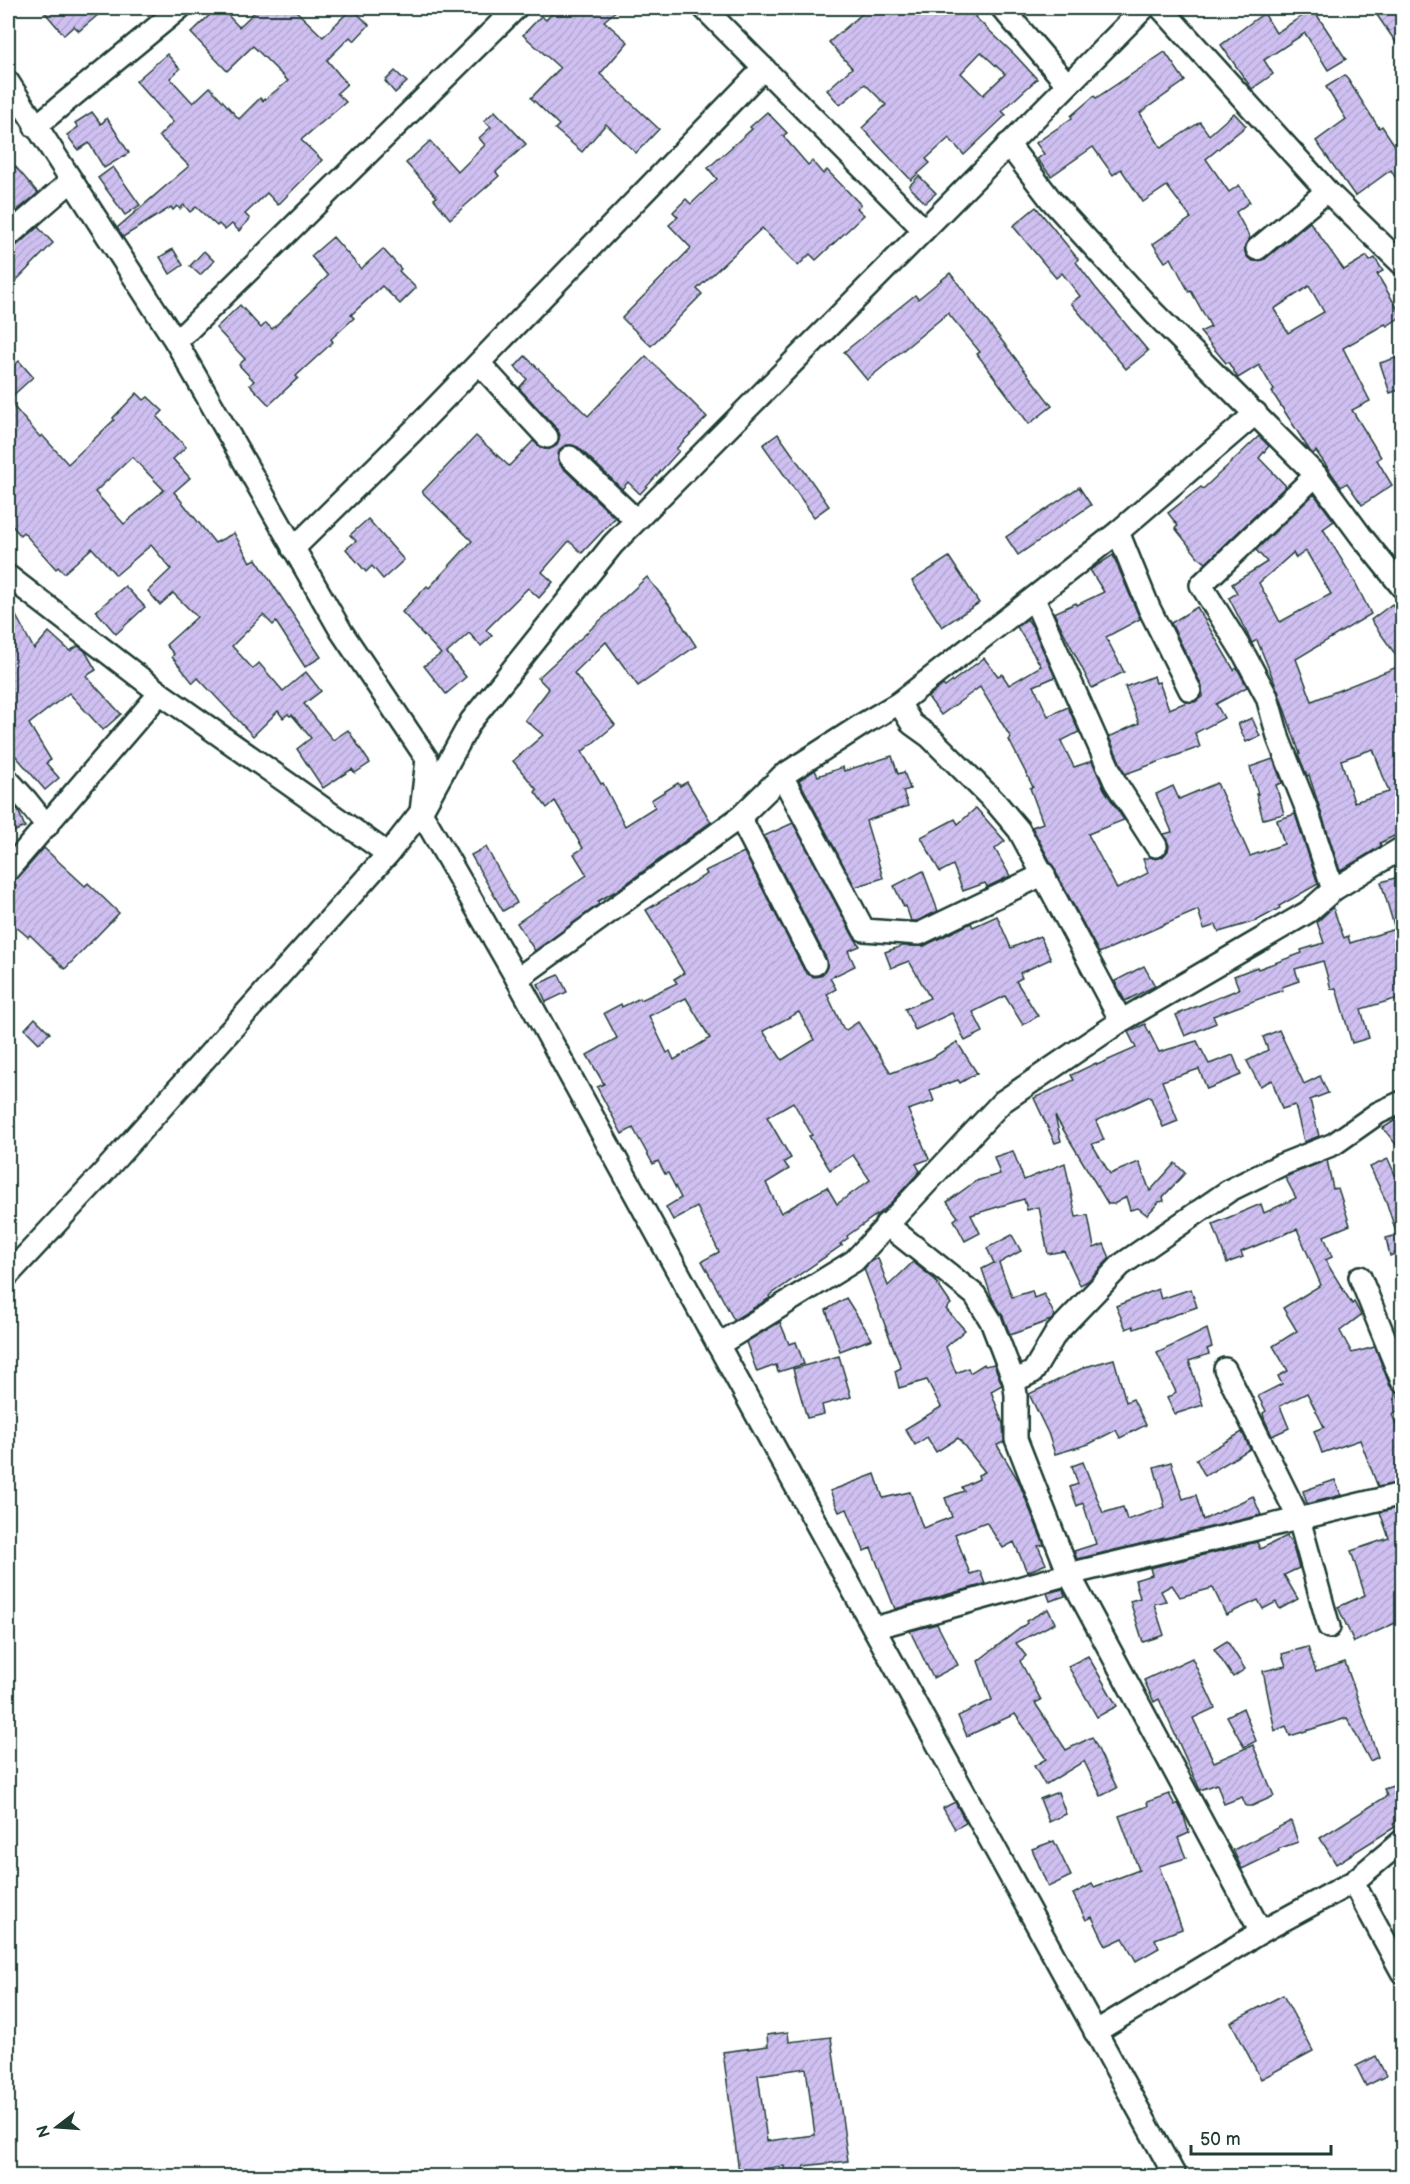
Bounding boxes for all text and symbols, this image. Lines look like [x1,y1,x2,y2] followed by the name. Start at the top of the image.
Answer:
[27,2097,87,2157] north arrow
[1191,2118,1330,2156] scale bar
[33,2122,55,2139] text: N
[1200,2129,1241,2150] text: 50 m

